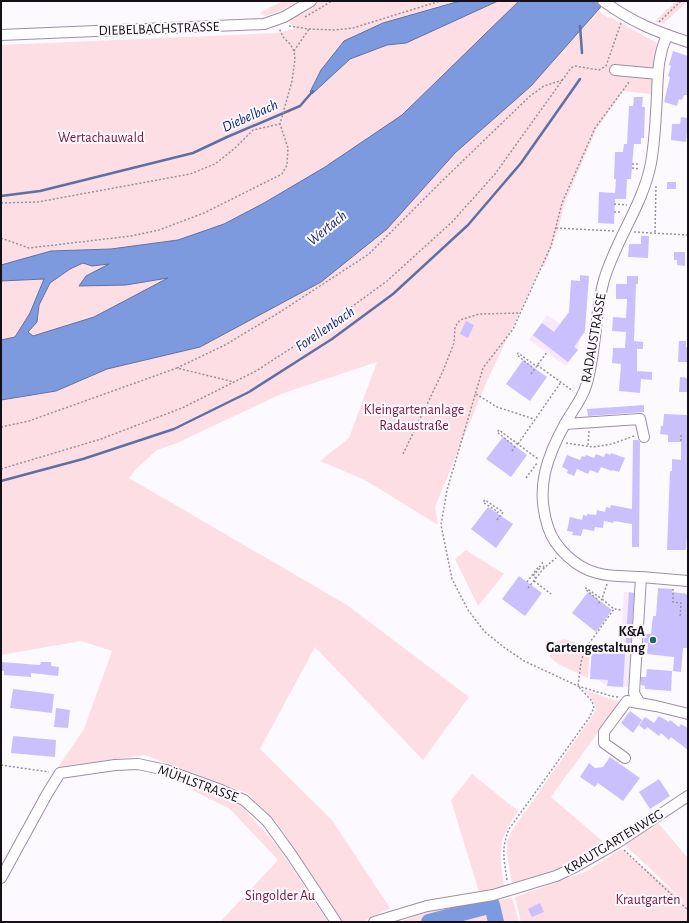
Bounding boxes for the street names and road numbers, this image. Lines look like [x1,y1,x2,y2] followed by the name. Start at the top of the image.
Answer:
[98,20,220,38] street label: DIEBELBACHSTRASSE
[579,292,609,384] street label: RADAUSTRASSE
[156,760,241,805] street label: MÜHLSTRASSE
[562,807,666,877] street label: KRAUTGARTENWEG

